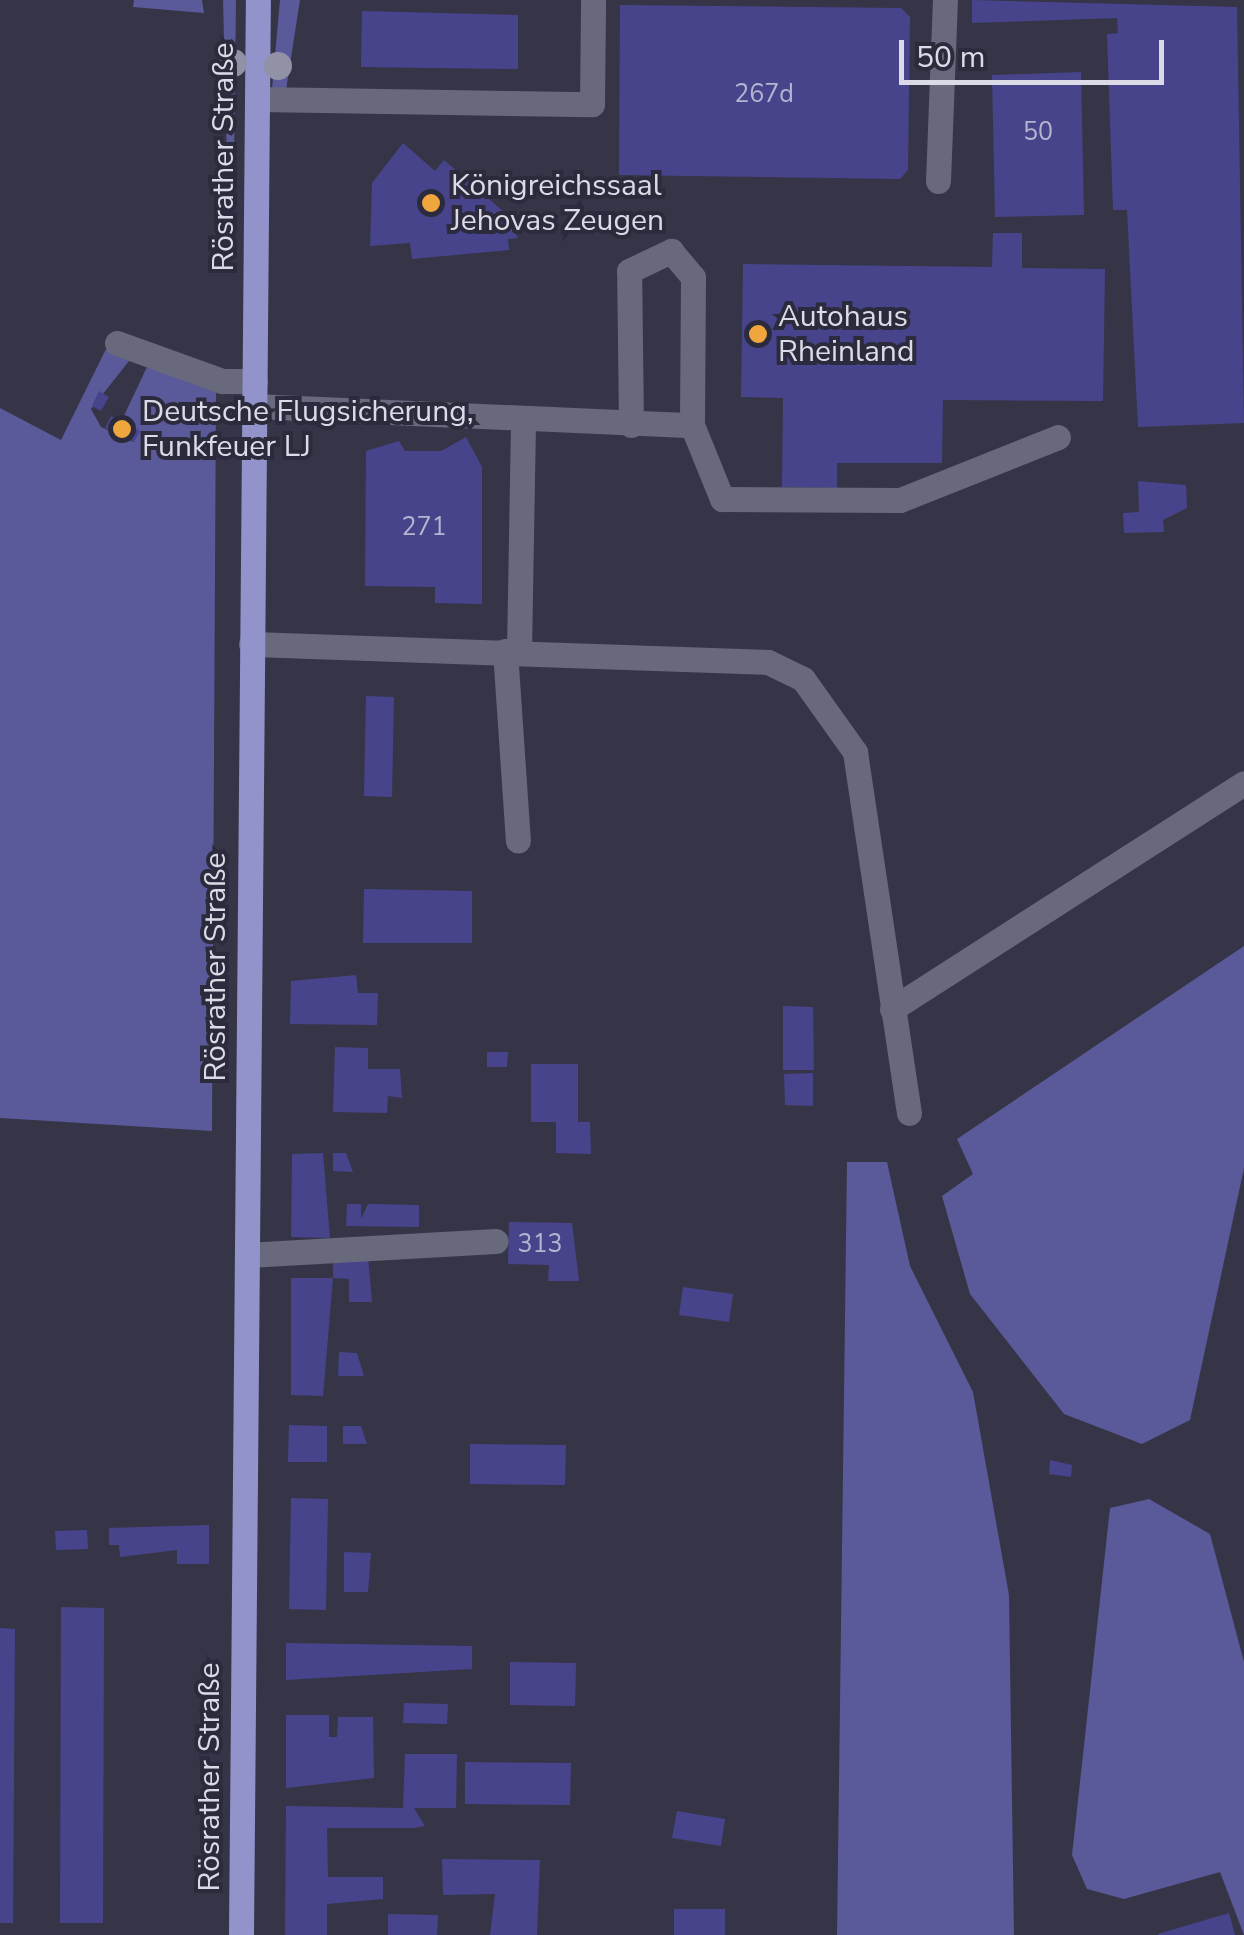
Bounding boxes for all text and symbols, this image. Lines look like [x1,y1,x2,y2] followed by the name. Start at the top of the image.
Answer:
[904,20,1169,82] scale bar
[916,37,985,78] text: 50 m
[206,42,242,272] street label: Rösrather Straße
[734,79,794,109] house number: 267d
[1023,117,1053,147] house number: 50
[451,168,664,238] place label: Königreichssaal Jehovas Zeugen
[420,192,442,214] marker: Königreichssaal Jehovas Zeugen
[778,299,914,370] place label: Autohaus Rheinland
[747,323,769,345] marker: Autohaus Rheinland
[142,394,474,464] place label: Deutsche Flugsicherung, Funkfeuer LJ
[111,418,133,440] marker: Deutsche Flugsicherung, Funkfeuer LJ
[402,512,446,542] house number: 271
[198,852,234,1082] street label: Rösrather Straße
[518,1229,562,1259] house number: 313
[192,1662,228,1892] street label: Rösrather Straße

